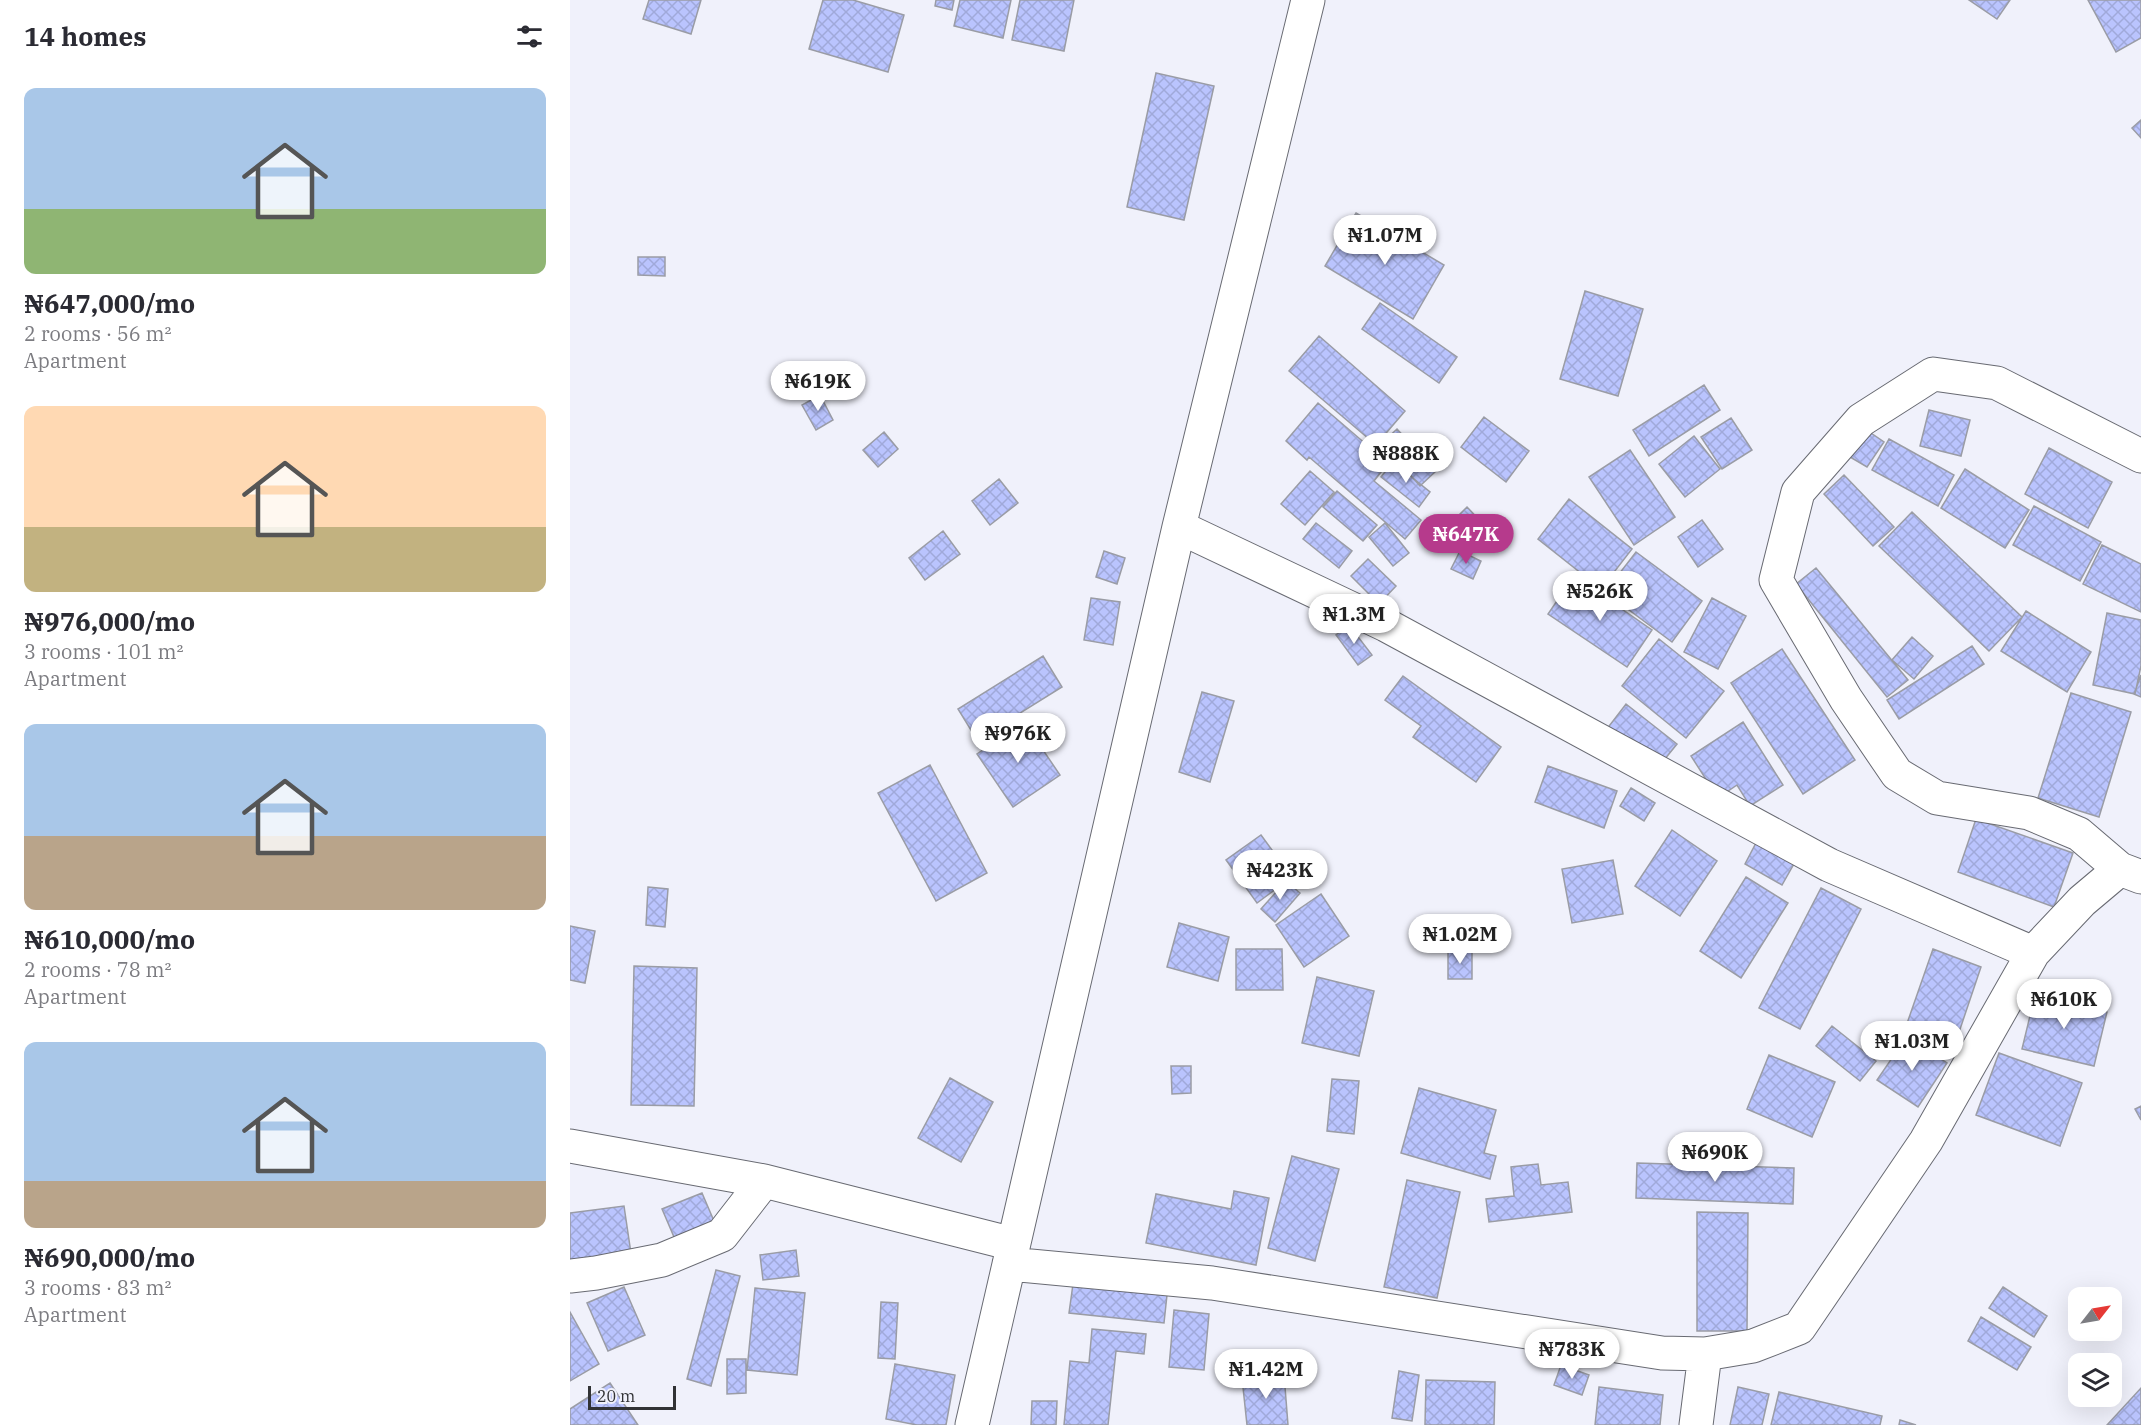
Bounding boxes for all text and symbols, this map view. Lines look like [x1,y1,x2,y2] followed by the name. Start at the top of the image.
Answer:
[24,19,146,53] text: 14 homes
[513,20,546,53] icon: filters
[231,127,339,235] icon: home
[1336,215,1434,266] pin: ₦1.07M
[1348,221,1423,248] text: ₦1.07M
[24,286,195,320] text: ₦647,000/mo
[24,320,171,347] text: 2 rooms · 56 m²
[24,347,127,374] text: Apartment
[776,361,860,412] pin: ₦619K
[785,367,851,394] text: ₦619K
[1364,433,1448,484] pin: ₦888K
[1373,439,1439,466] text: ₦888K
[231,445,339,553] icon: home
[1424,514,1508,565] pin: ₦647K
[1433,520,1499,547] text: ₦647K
[1558,571,1642,622] pin: ₦526K
[1567,577,1633,604] text: ₦526K
[1312,594,1396,645] pin: ₦1.3M
[1323,600,1386,627] text: ₦1.3M
[24,604,195,638] text: ₦976,000/mo
[24,638,183,665] text: 3 rooms · 101 m²
[24,665,127,692] text: Apartment
[976,713,1060,764] pin: ₦976K
[985,719,1051,746] text: ₦976K
[231,763,339,871] icon: home
[1238,850,1322,901] pin: ₦423K
[1247,856,1313,883] text: ₦423K
[1411,914,1509,965] pin: ₦1.02M
[1423,920,1498,947] text: ₦1.02M
[24,922,195,956] text: ₦610,000/mo
[24,956,171,983] text: 2 rooms · 78 m²
[2022,979,2106,1030] pin: ₦610K
[24,983,127,1010] text: Apartment
[2031,985,2097,1012] text: ₦610K
[1863,1021,1961,1072] pin: ₦1.03M
[1875,1027,1950,1054] text: ₦1.03M
[231,1081,339,1189] icon: home
[1673,1132,1757,1183] pin: ₦690K
[1682,1138,1748,1165] text: ₦690K
[24,1240,195,1274] text: ₦690,000/mo
[24,1274,171,1301] text: 3 rooms · 83 m²
[2068,1287,2122,1341] north arrow
[2068,1287,2122,1407] map controls
[24,1301,127,1328] text: Apartment
[1530,1329,1614,1380] pin: ₦783K
[1539,1335,1605,1362] text: ₦783K
[1217,1349,1315,1400] pin: ₦1.42M
[2068,1353,2122,1407] button: layers
[1229,1355,1304,1382] text: ₦1.42M
[588,1383,676,1410] scale bar
[597,1386,635,1406] text: 20 m

